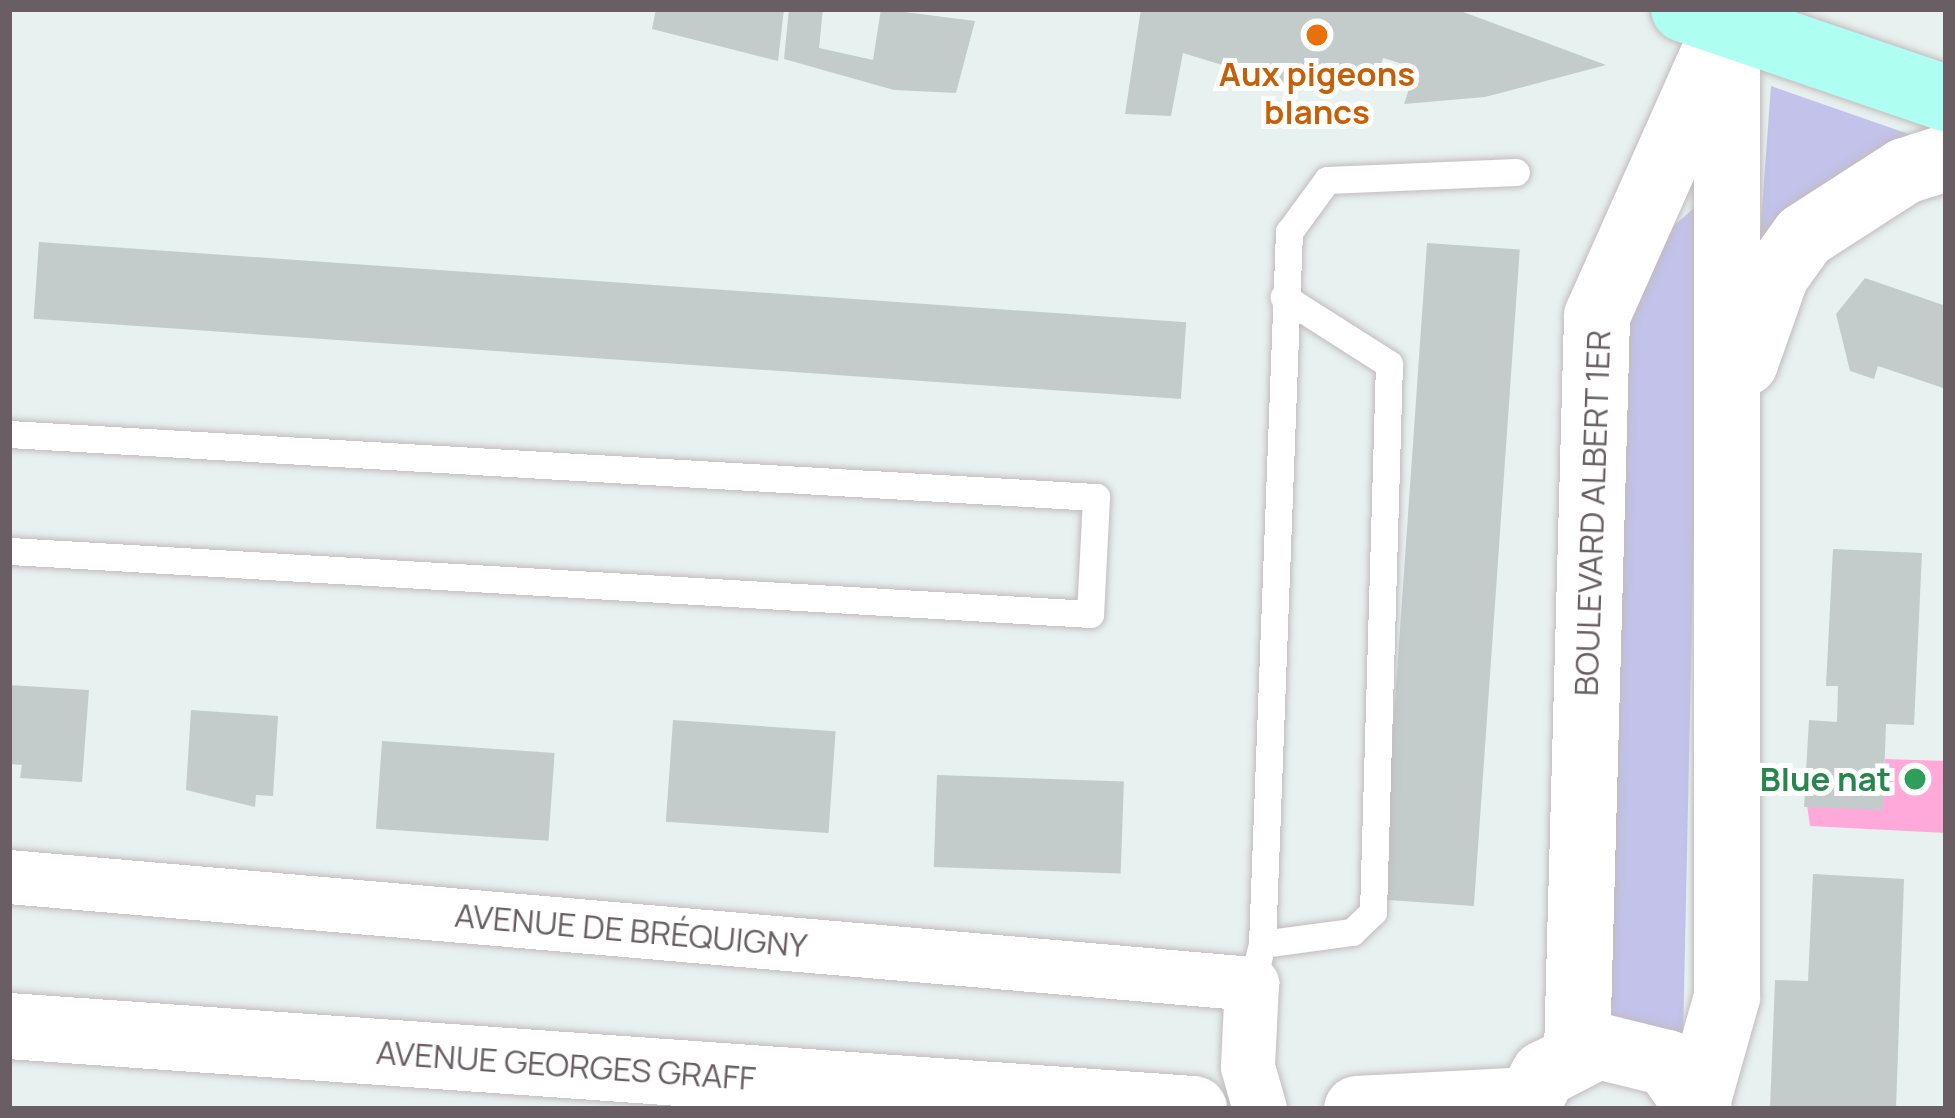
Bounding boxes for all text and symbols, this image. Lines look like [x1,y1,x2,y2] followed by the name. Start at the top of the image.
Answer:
[1304,22,1330,48] marker: Aux pigeons blancs
[1219,54,1415,132] place label: Aux pigeons blancs
[1566,329,1618,697] street label: BOULEVARD ALBERT 1ER
[1760,759,1891,799] place label: Blue nat
[1902,766,1928,792] marker: Blue nat
[453,895,809,965] street label: AVENUE DE BRÉQUIGNY
[375,1032,757,1098] street label: AVENUE GEORGES GRAFF

